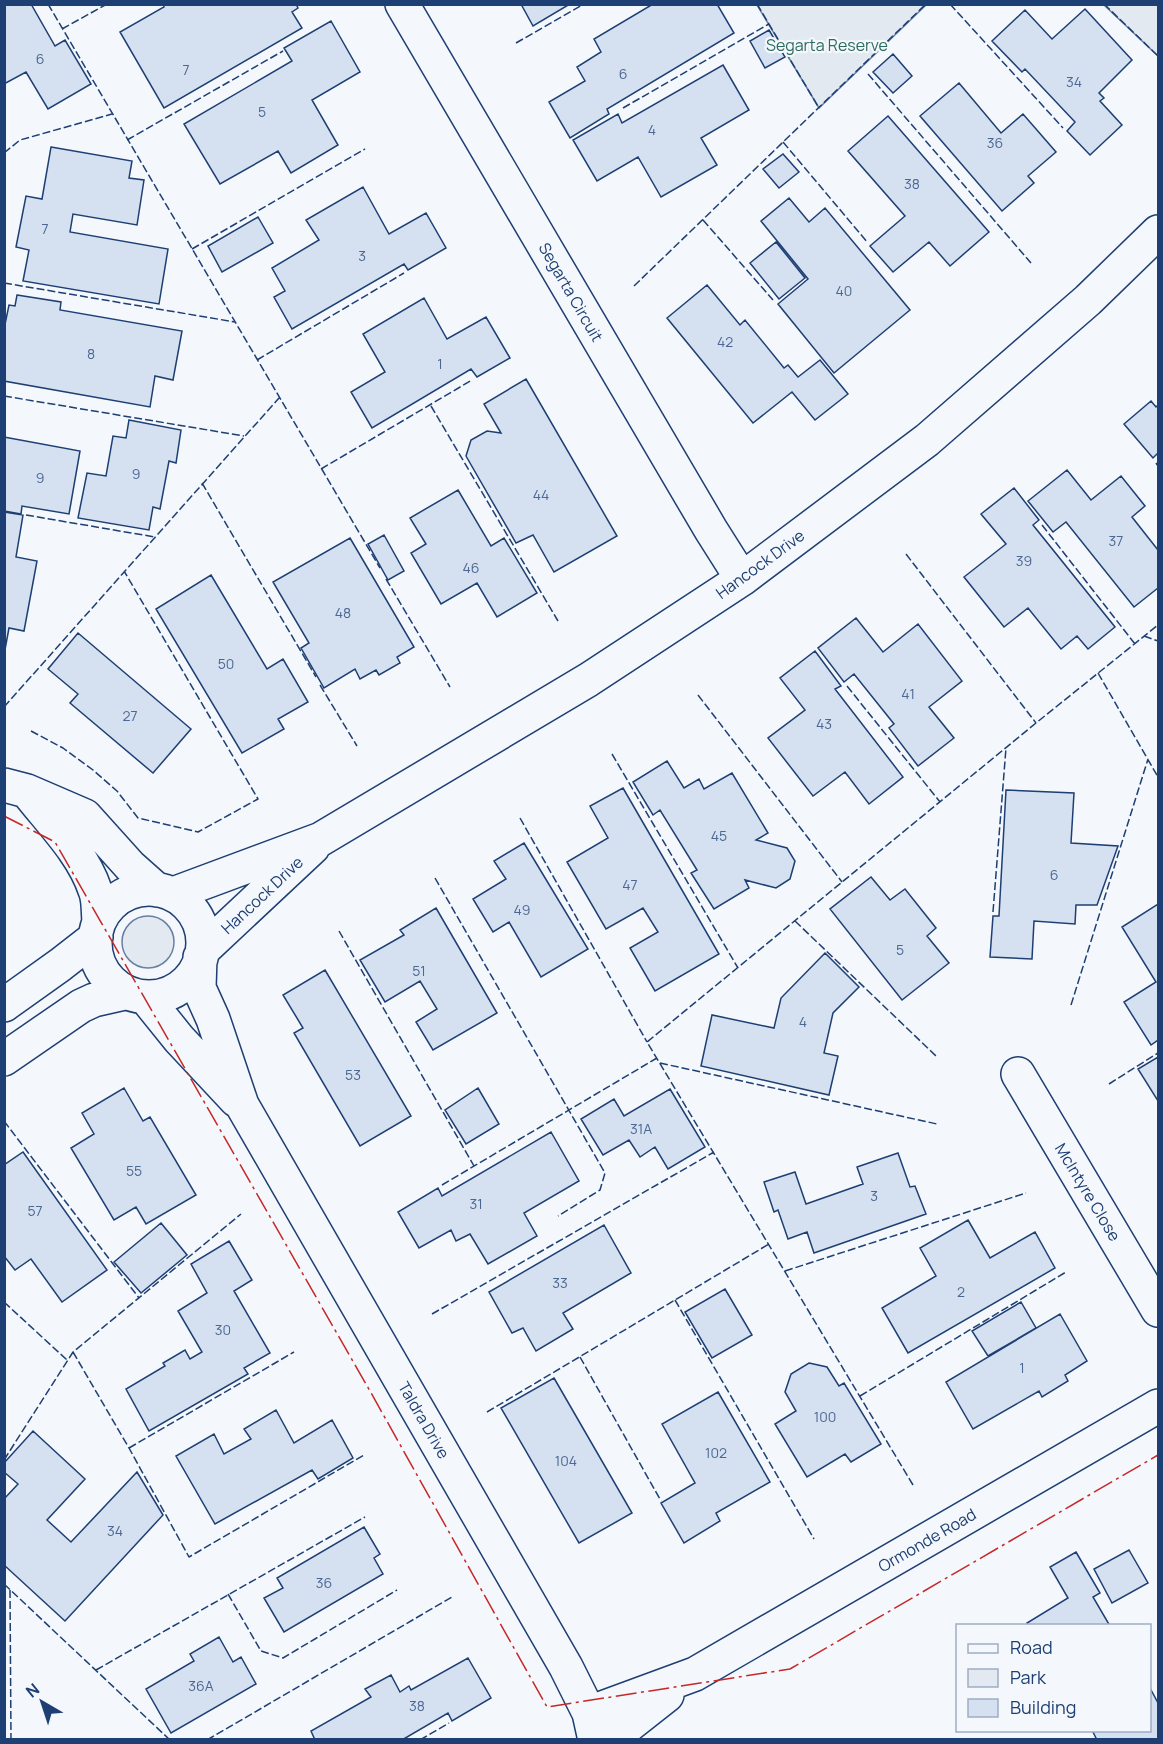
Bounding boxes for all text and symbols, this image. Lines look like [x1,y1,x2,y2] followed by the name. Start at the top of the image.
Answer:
[766,34,888,56] park label: Segarta Reserve
[36,49,44,68] house number: 6
[182,60,190,79] house number: 7
[619,64,627,83] house number: 6
[1066,72,1082,91] house number: 34
[258,102,266,121] house number: 5
[648,120,656,139] house number: 4
[987,133,1003,152] house number: 36
[904,174,920,193] house number: 38
[41,219,49,238] house number: 7
[534,238,608,346] street label: Segarta Circuit
[358,246,366,265] house number: 3
[836,281,852,300] house number: 40
[717,332,733,351] house number: 42
[87,344,95,363] house number: 8
[437,354,443,373] house number: 1
[132,464,140,483] house number: 9
[36,468,44,487] house number: 9
[533,485,549,504] house number: 44
[711,524,809,604] street label: Hancock Drive
[1109,531,1123,550] house number: 37
[1016,551,1032,570] house number: 39
[463,558,479,577] house number: 46
[335,603,351,622] house number: 48
[218,654,234,673] house number: 50
[901,684,915,703] house number: 41
[122,706,138,725] house number: 27
[816,714,832,733] house number: 43
[711,826,727,845] house number: 45
[216,851,308,939] street label: Hancock Drive
[1050,865,1058,884] house number: 6
[622,875,638,894] house number: 47
[514,900,530,919] house number: 49
[896,940,904,959] house number: 5
[412,961,426,980] house number: 51
[799,1012,807,1031] house number: 4
[345,1065,361,1084] house number: 53
[630,1119,652,1138] house number: 31A
[1050,1139,1126,1245] street label: McIntyre Close
[126,1161,142,1180] house number: 55
[870,1186,878,1205] house number: 3
[469,1194,483,1213] house number: 31
[27,1201,43,1220] house number: 57
[552,1273,568,1292] house number: 33
[957,1282,965,1301] house number: 2
[215,1320,231,1339] house number: 30
[1019,1358,1025,1377] house number: 1
[393,1377,455,1463] street label: Taldra Drive
[814,1407,836,1426] house number: 100
[705,1443,727,1462] house number: 102
[555,1451,577,1470] house number: 104
[874,1503,980,1577] street label: Ormonde Road
[107,1521,123,1540] house number: 34
[316,1573,332,1592] house number: 36
[956,1624,1151,1732] legend
[1010,1635,1053,1659] text: Road
[1010,1665,1047,1689] text: Park
[12,1672,72,1732] north arrow
[188,1676,214,1695] house number: 36A
[21,1678,44,1703] text: N
[1010,1695,1076,1719] text: Building
[409,1696,425,1715] house number: 38

